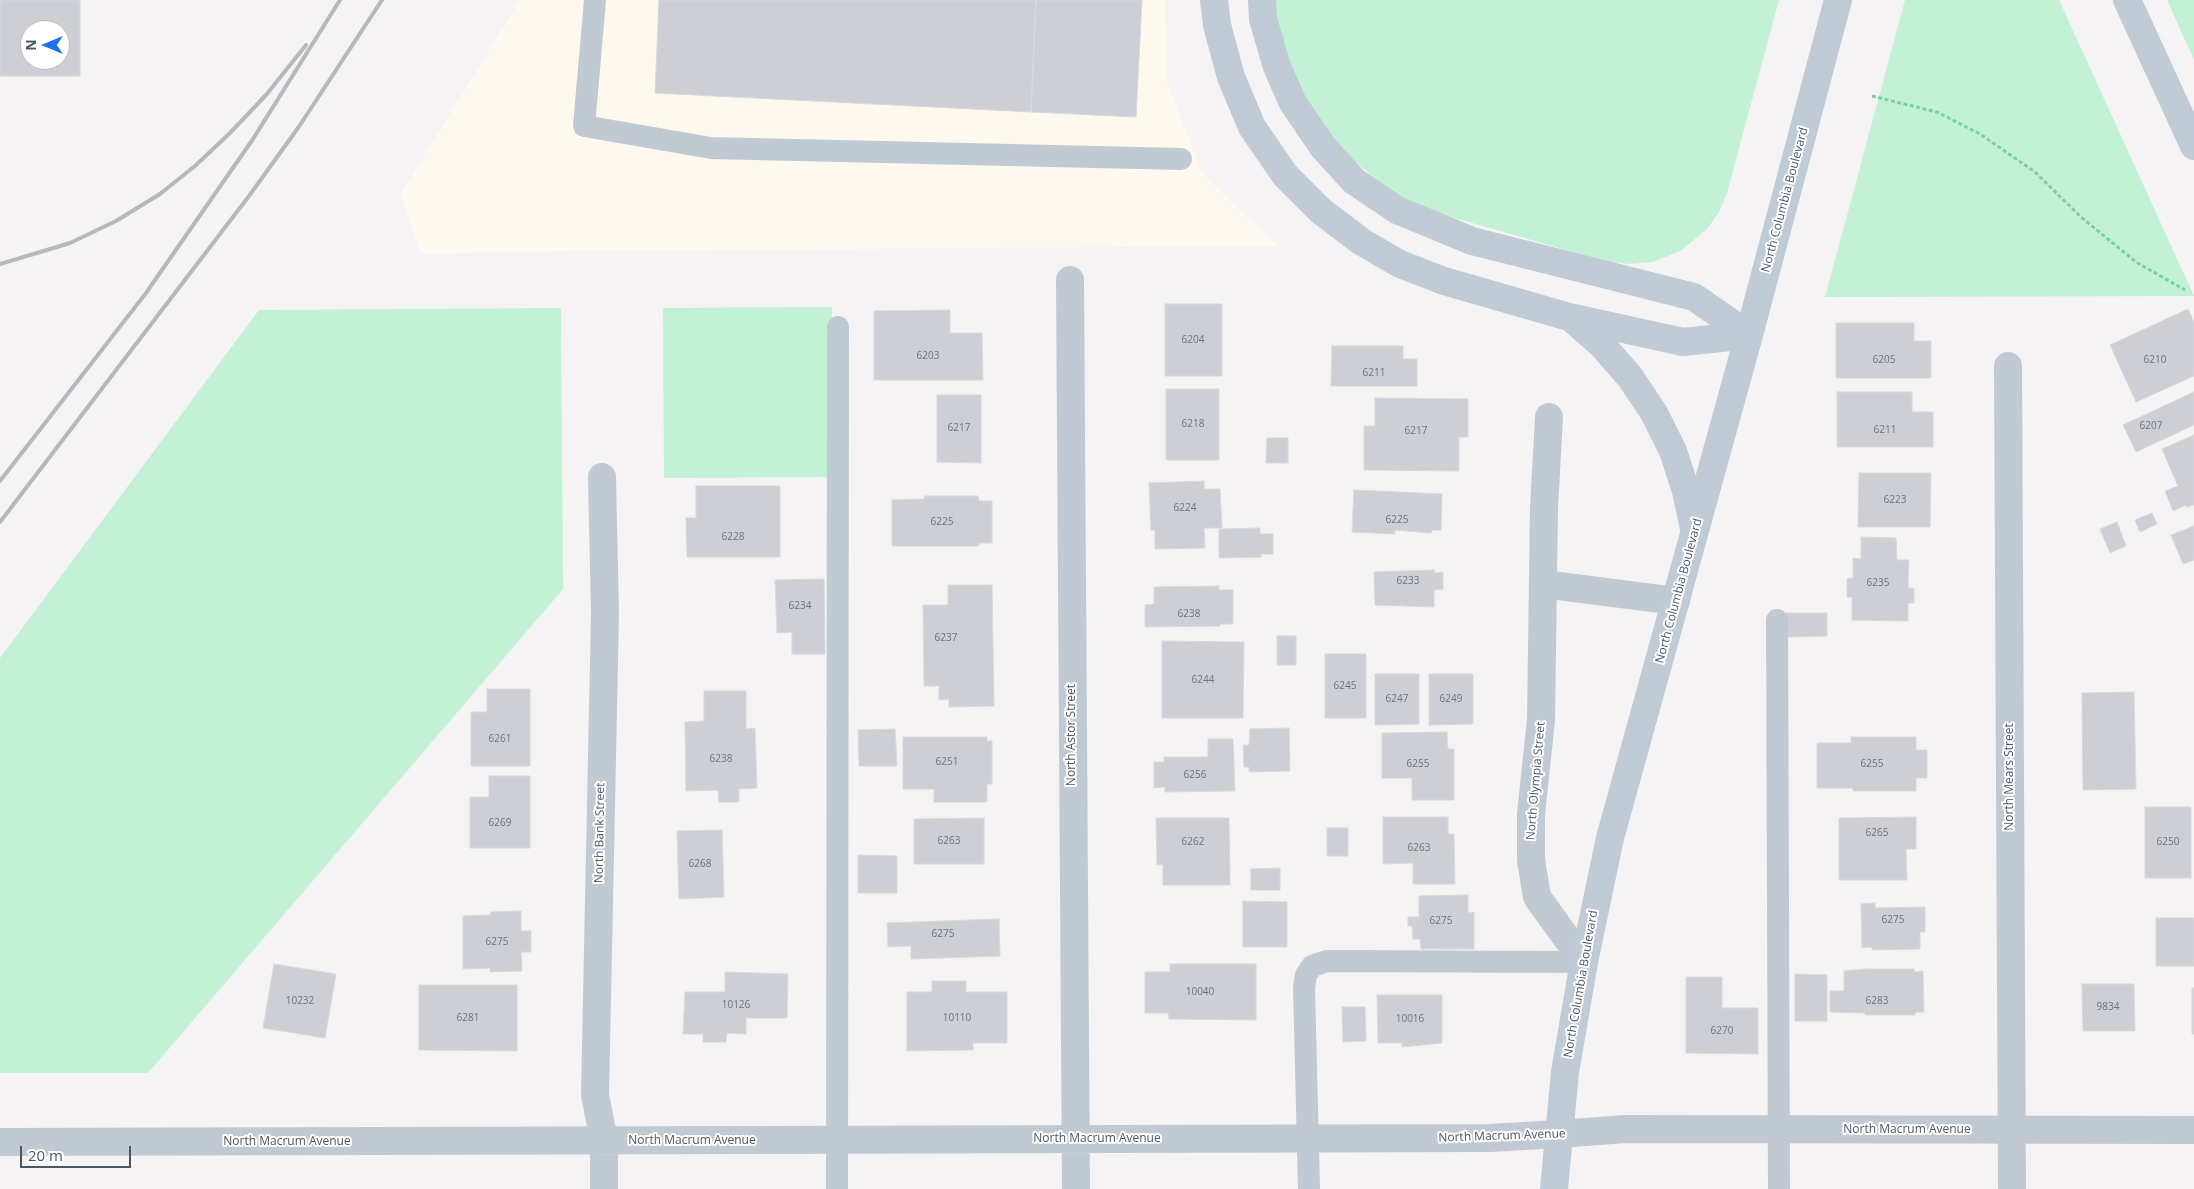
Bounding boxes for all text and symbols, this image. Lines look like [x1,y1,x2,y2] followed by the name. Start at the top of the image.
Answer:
[20,20,70,70] north arrow
[21,39,40,51] text: N
[1759,126,1811,274] street label: North Columbia Boulevard
[1182,334,1204,346] house number: 6204
[917,350,939,362] house number: 6203
[1873,354,1895,366] house number: 6205
[2144,354,2166,366] house number: 6210
[1363,367,1385,379] house number: 6211
[1182,418,1204,430] house number: 6218
[2140,420,2162,432] house number: 6207
[948,422,970,434] house number: 6217
[1874,424,1896,436] house number: 6211
[1405,425,1427,437] house number: 6217
[1884,494,1906,506] house number: 6223
[1174,502,1196,514] house number: 6224
[1386,514,1408,526] house number: 6225
[931,516,953,528] house number: 6225
[1653,517,1705,665] street label: North Columbia Boulevard
[722,531,744,543] house number: 6228
[1397,575,1419,587] house number: 6233
[1867,577,1889,589] house number: 6235
[789,600,811,612] house number: 6234
[1178,608,1200,620] house number: 6238
[935,632,957,644] house number: 6237
[1192,674,1214,686] house number: 6244
[1334,680,1356,692] house number: 6245
[1065,684,1079,786] street label: North Astor Street
[1386,693,1408,705] house number: 6247
[1440,693,1462,705] house number: 6249
[1524,721,1548,841] street label: North Olympia Street
[2003,723,2017,831] street label: North Mears Street
[489,733,511,745] house number: 6261
[710,753,732,765] house number: 6238
[936,756,958,768] house number: 6251
[1407,758,1429,770] house number: 6255
[1861,758,1883,770] house number: 6255
[1184,769,1206,781] house number: 6256
[592,783,608,883] street label: North Bank Street
[489,817,511,829] house number: 6269
[1866,827,1888,839] house number: 6265
[938,835,960,847] house number: 6263
[1182,836,1204,848] house number: 6262
[2157,836,2179,848] house number: 6250
[1408,842,1430,854] house number: 6263
[689,858,711,870] house number: 6268
[1561,909,1601,1059] street label: North Columbia Boulevard
[1882,914,1904,926] house number: 6275
[1430,915,1452,927] house number: 6275
[932,928,954,940] house number: 6275
[486,936,508,948] house number: 6275
[1186,986,1214,998] house number: 10040
[286,995,314,1007] house number: 10232
[1866,995,1888,1007] house number: 6283
[722,999,750,1011] house number: 10126
[2097,1001,2119,1013] house number: 9834
[457,1012,479,1024] house number: 6281
[943,1012,971,1024] house number: 10110
[1396,1013,1424,1025] house number: 10016
[1711,1025,1733,1037] house number: 6270
[1843,1123,1971,1137] street label: North Macrum Avenue
[1438,1127,1566,1145] street label: North Macrum Avenue
[1033,1132,1161,1146] street label: North Macrum Avenue
[628,1134,756,1148] street label: North Macrum Avenue
[223,1135,351,1149] street label: North Macrum Avenue
[22,1136,134,1168] scale bar
[28,1145,63,1165] text: 20 m

